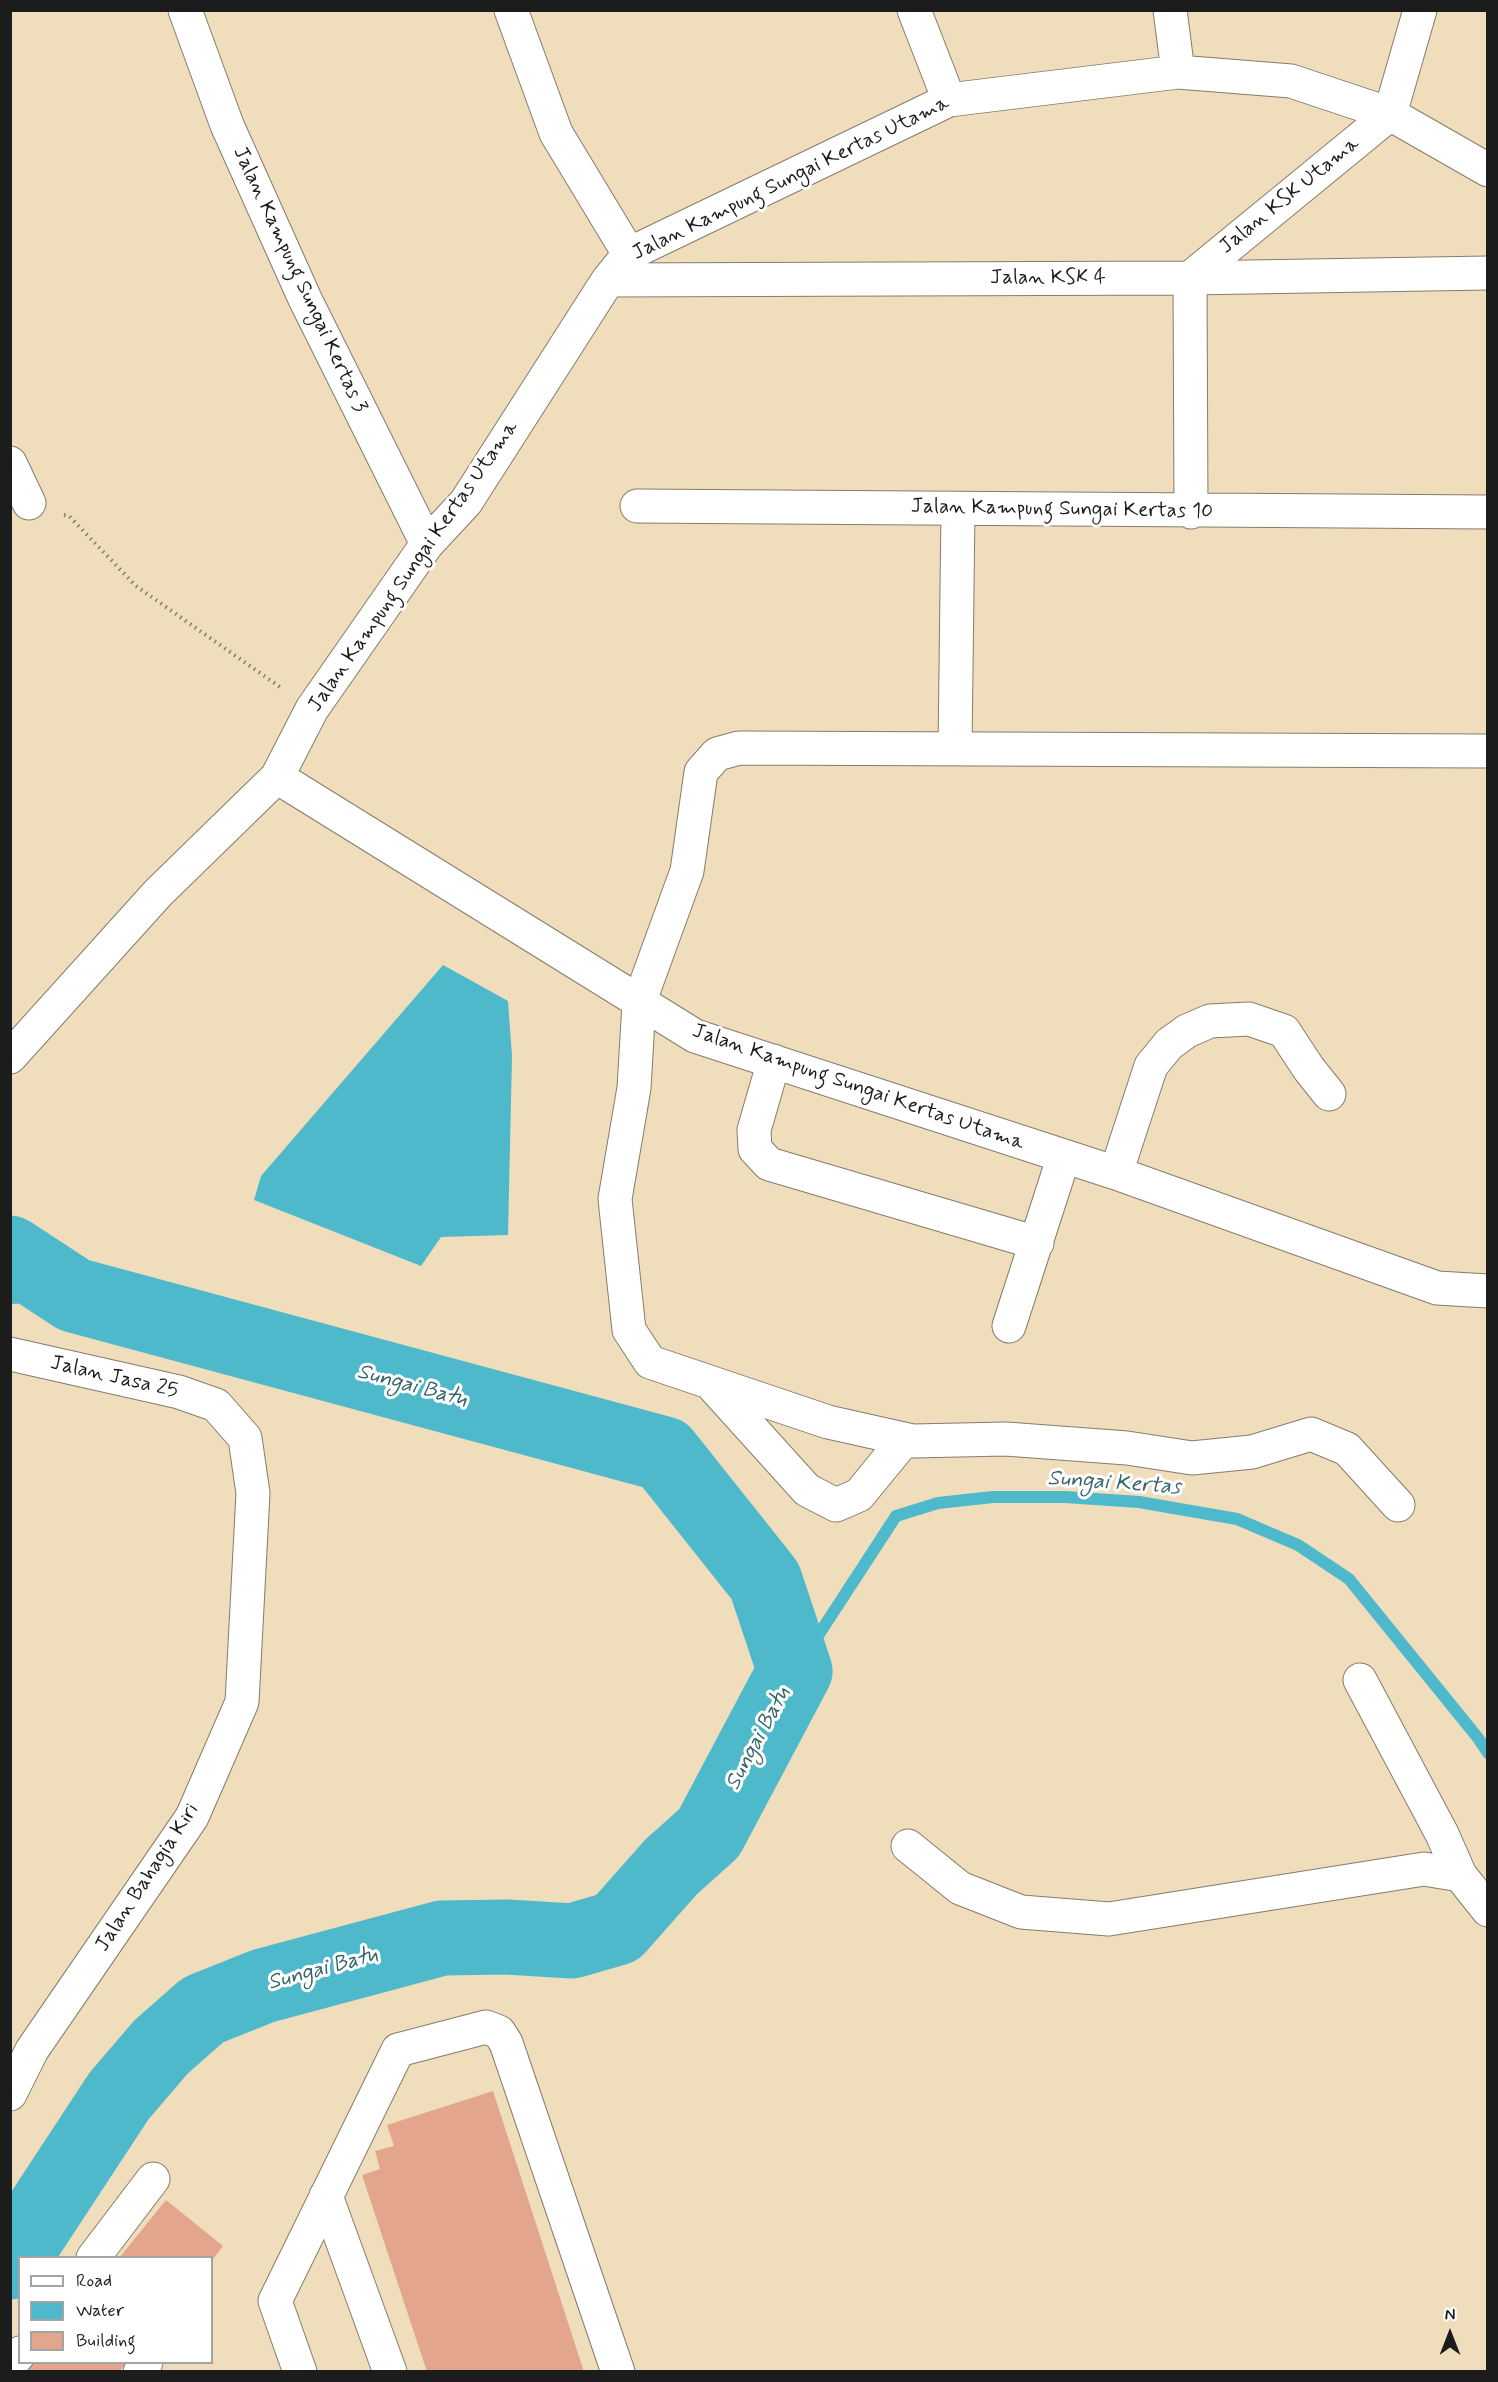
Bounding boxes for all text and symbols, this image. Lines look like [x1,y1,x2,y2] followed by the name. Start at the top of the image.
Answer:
[628,91,954,267] street label: Jalan Kampung Sungai Kertas Utama
[1215,132,1365,260] street label: Jalan KSK Utama
[226,143,372,417] street label: Jalan Kampung Sungai Kertas 3
[990,266,1106,292] street label: Jalan KSK 4
[303,417,525,717] street label: Jalan Kampung Sungai Kertas Utama
[911,495,1213,525] street label: Jalan Kampung Sungai Kertas 10
[689,1019,1027,1157] street label: Jalan Kampung Sungai Kertas Utama
[48,1351,180,1405] street label: Jalan Jasa 25
[354,1360,470,1414] water label: Sungai Batu
[1047,1466,1181,1502] water label: Sungai Kertas
[721,1683,797,1795] water label: Sungai Batu
[91,1799,205,1957] street label: Jalan Bahagia Kiri
[265,1943,381,1997] water label: Sungai Batu
[18,2256,213,2364] legend
[76,2269,112,2293] text: Road
[76,2299,124,2323] text: Water
[1420,2304,1480,2364] north arrow
[1445,2305,1455,2326] text: N
[76,2329,136,2353] text: Building

